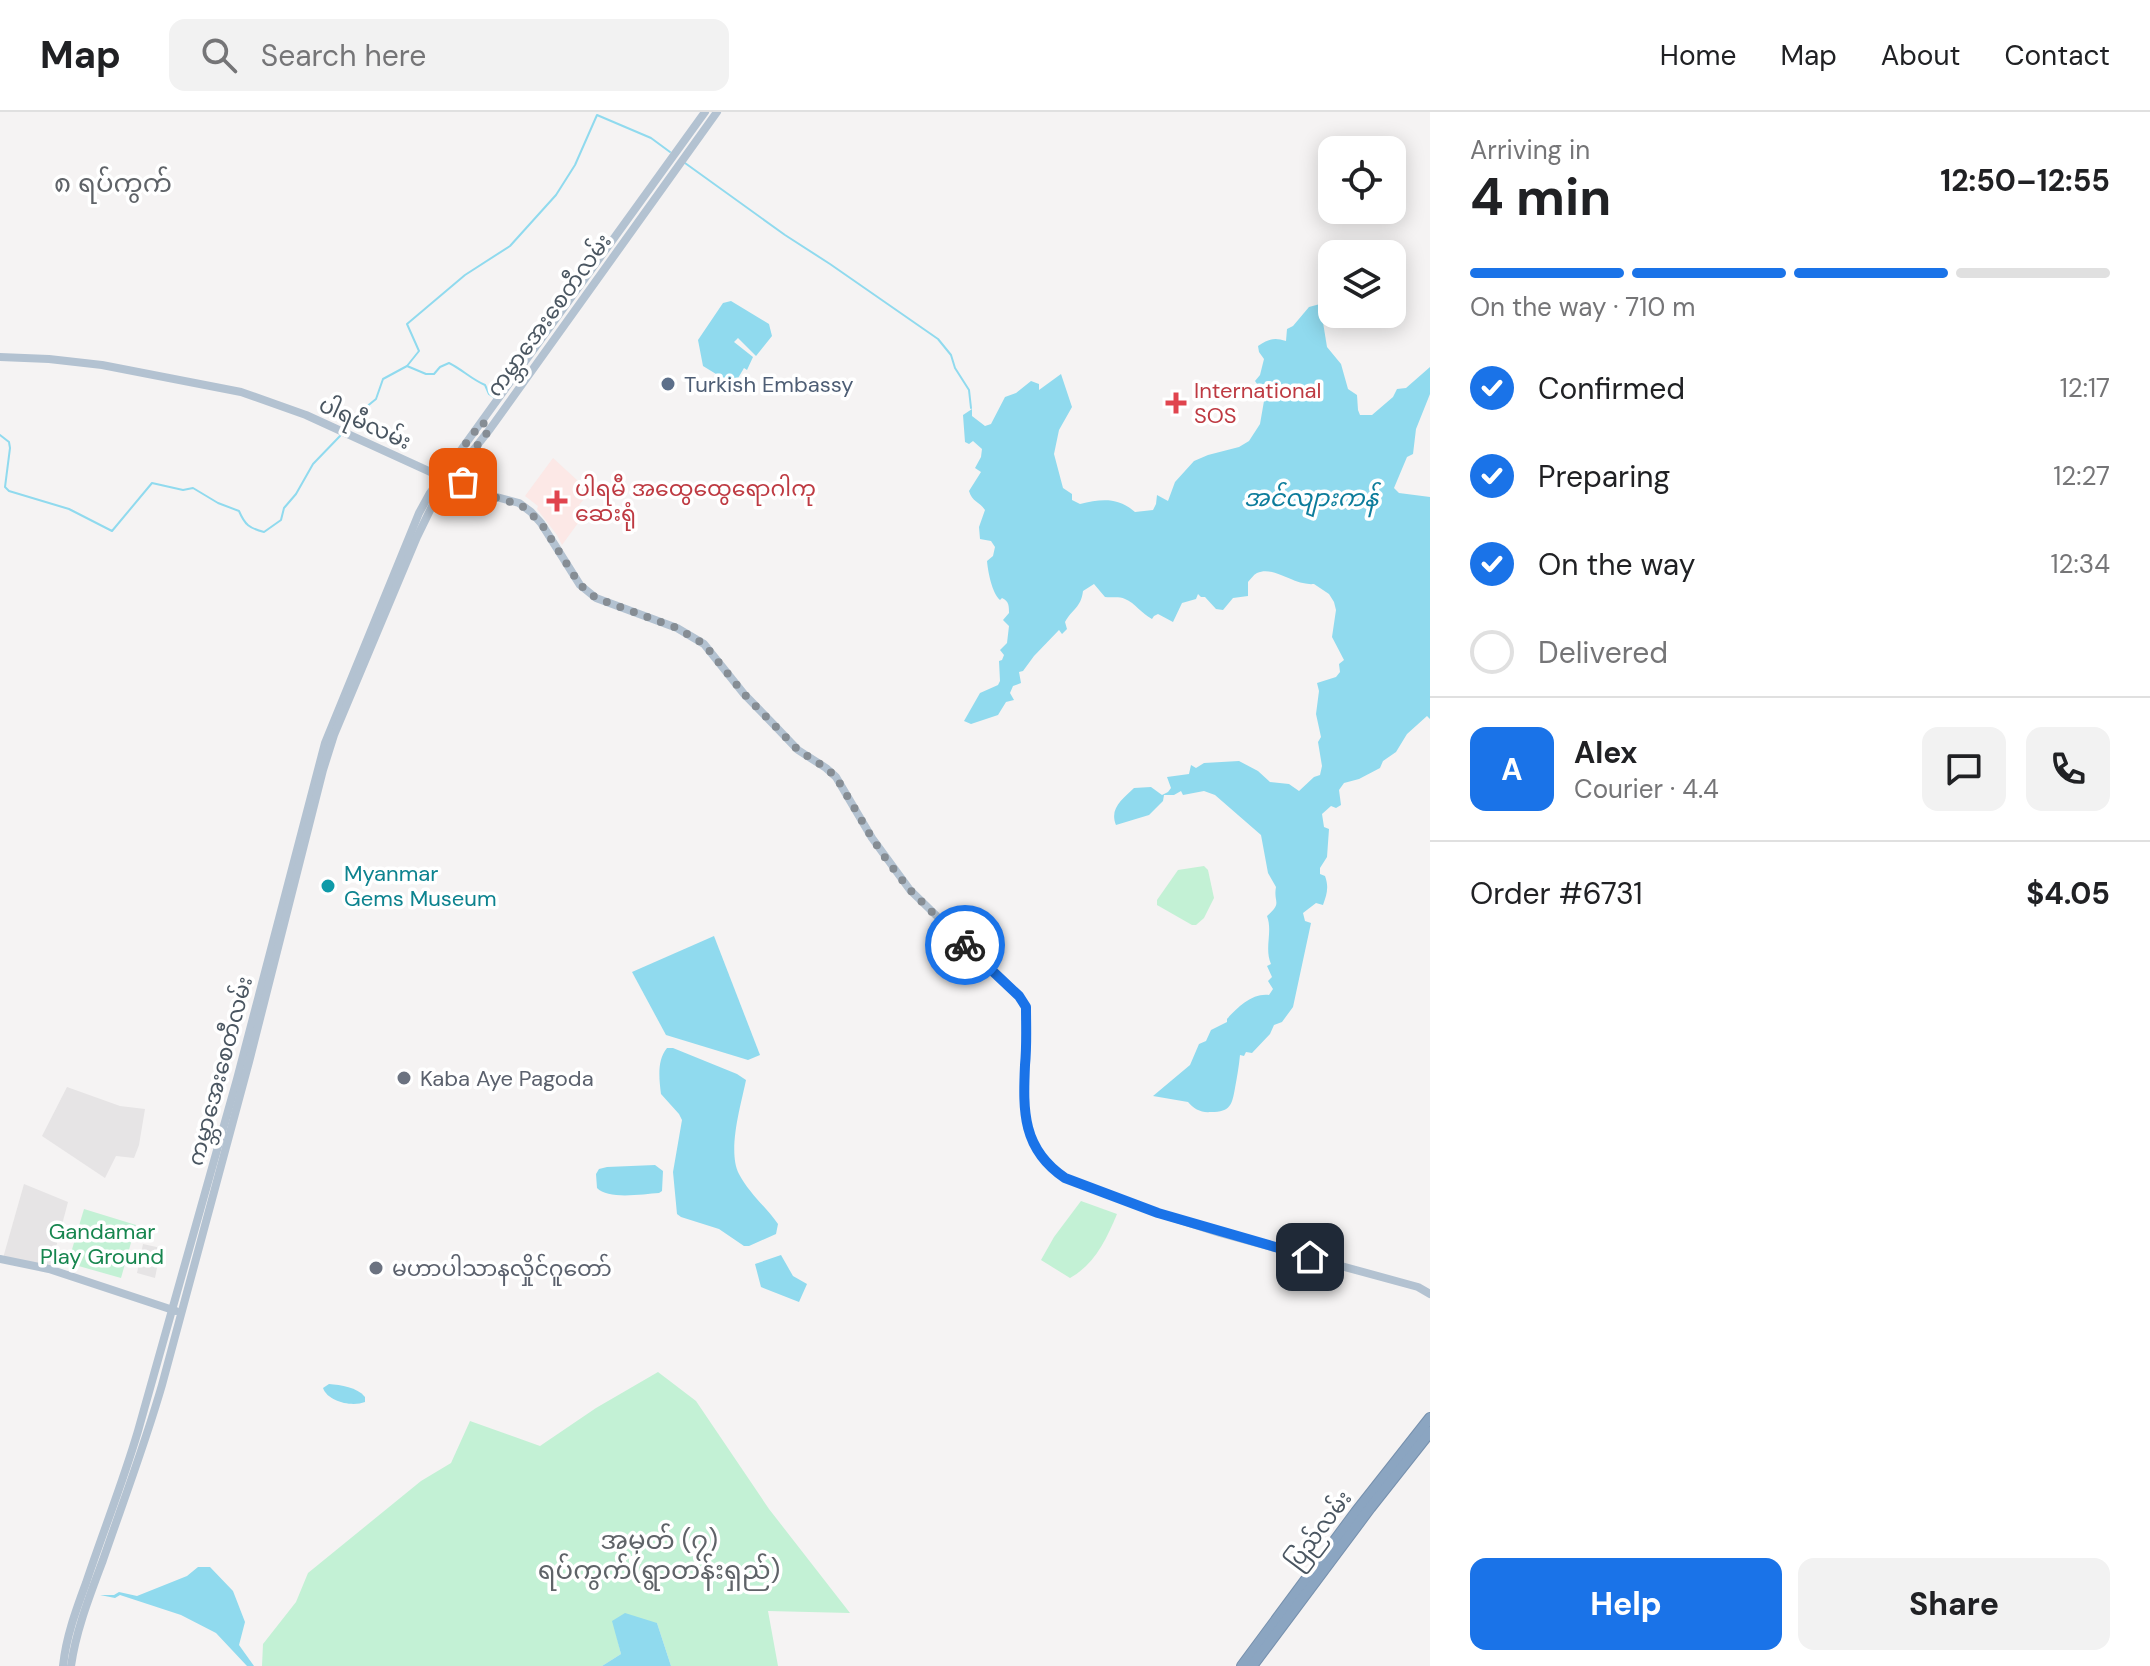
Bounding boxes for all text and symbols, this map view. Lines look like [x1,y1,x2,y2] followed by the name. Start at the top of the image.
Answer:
[169,19,729,91] search box
[40,30,121,80] text: Map
[197,33,241,77] icon: search
[261,36,426,75] text: Search here
[1660,37,1736,74] text: Home
[1780,37,1837,74] text: Map
[1881,37,1960,74] text: About
[2004,37,2110,74] text: Contact
[1470,133,1590,167] text: Arriving in
[1318,136,1406,328] map controls
[1318,136,1406,224] button: locate
[1940,161,2110,200] text: 12:50–12:55
[1470,163,1611,231] text: 4 min
[54,166,172,204] district label: ၈ ရပ်ကွက်
[479,227,620,404] street label: ကမ္ဘာအေးစေတီလမ်း
[1318,240,1406,328] button: layers
[1470,290,1695,324] text: On the way · 710 m
[1470,366,1514,410] icon: check
[1538,369,1685,408] text: Confirmed
[684,370,854,399] place label: Turkish Embassy
[2060,371,2110,405] text: 12:17
[659,375,677,393] marker: Turkish Embassy
[1194,376,1321,430] place label: International SOS
[313,389,416,459] street label: ပါရမီလမ်း
[1165,392,1187,414] marker: International SOS
[429,448,497,516] pin
[1470,454,1514,498] icon: check
[1538,457,1670,496] text: Preparing
[2053,459,2110,493] text: 12:27
[441,460,485,504] icon: bag
[575,473,816,531] place label: ပါရမီ အထွေထွေရောဂါကု ဆေးရုံ
[1244,481,1381,518] water label: အင်လျားကန်
[546,490,568,512] marker: ပါရမီ အထွေထွေရောဂါကု ဆေးရုံ
[1470,542,1514,586] icon: check
[1538,545,1695,584] text: On the way
[2051,547,2110,581] text: 12:34
[1538,633,1668,672] text: Delivered
[1922,727,2006,811] button: chat
[2026,727,2110,811] button: phone
[1574,733,1637,772] text: Alex
[1501,750,1523,789] text: A
[1574,772,1719,806] text: Courier · 4.4
[344,859,497,913] place label: Myanmar Gems Museum
[1470,874,1643,913] text: Order #6731
[2026,874,2110,913] text: $4.05
[319,877,337,895] marker: Myanmar Gems Museum
[925,905,1005,985] courier
[943,923,987,967] icon: bike
[180,973,262,1170] street label: ကမ္ဘာအေးစေတီလမ်း
[420,1064,594,1093] place label: Kaba Aye Pagoda
[395,1069,413,1087] marker: Kaba Aye Pagoda
[40,1217,164,1271] park label: Gandamar Play Ground
[1276,1223,1344,1291] pin
[1288,1235,1332,1279] icon: home
[392,1253,612,1286] place label: မဟာပါသာနလှိုင်ဂူတော်
[367,1259,385,1277] marker: မဟာပါသာနလှိုင်ဂူတော်
[1279,1484,1361,1577] street label: ပြည်လမ်း
[538,1523,780,1591] district label: အမှတ် (၇) ရပ်ကွက်(ရွာတန်းရှည်)
[1470,1558,1782,1650] button: Help
[1798,1558,2110,1650] button: Share

